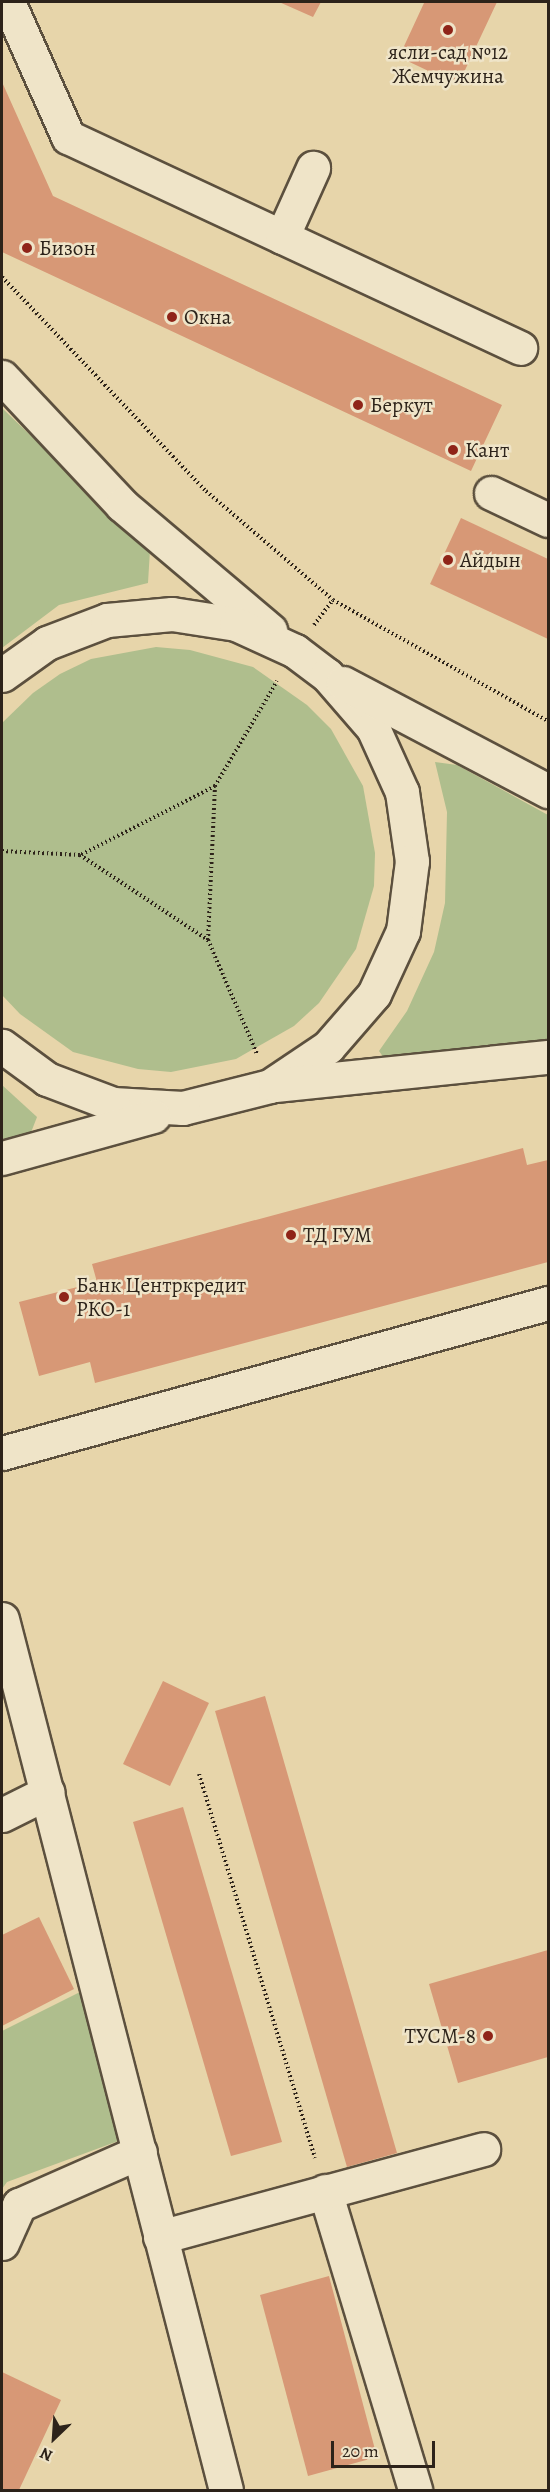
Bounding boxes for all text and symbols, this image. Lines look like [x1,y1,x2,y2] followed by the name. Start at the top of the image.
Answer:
[441,23,455,37] marker: ясли-сад №12 Жемчужина
[388,39,508,89] place label: ясли-сад №12 Жемчужина
[39,235,96,261] place label: Бизон
[20,241,34,255] marker: Бизон
[184,304,231,330] place label: Окна
[165,310,179,324] marker: Окна
[370,392,433,418] place label: Беркут
[351,398,365,412] marker: Беркут
[465,437,509,463] place label: Кант
[446,443,460,457] marker: Кант
[460,547,521,573] place label: Айдын
[441,553,455,567] marker: Айдын
[303,1222,372,1248] place label: ТД ГУМ
[284,1228,298,1242] marker: ТД ГУМ
[76,1272,246,1322] place label: Банк Центркредит РКО-1
[57,1290,71,1304] marker: Банк Центркредит РКО-1
[405,2023,476,2049] place label: ТУСМ-8
[481,2029,495,2043] marker: ТУСМ-8
[24,2408,84,2468] north arrow
[334,2429,438,2467] scale bar
[342,2439,379,2463] text: 20 m
[36,2442,56,2467] text: N

